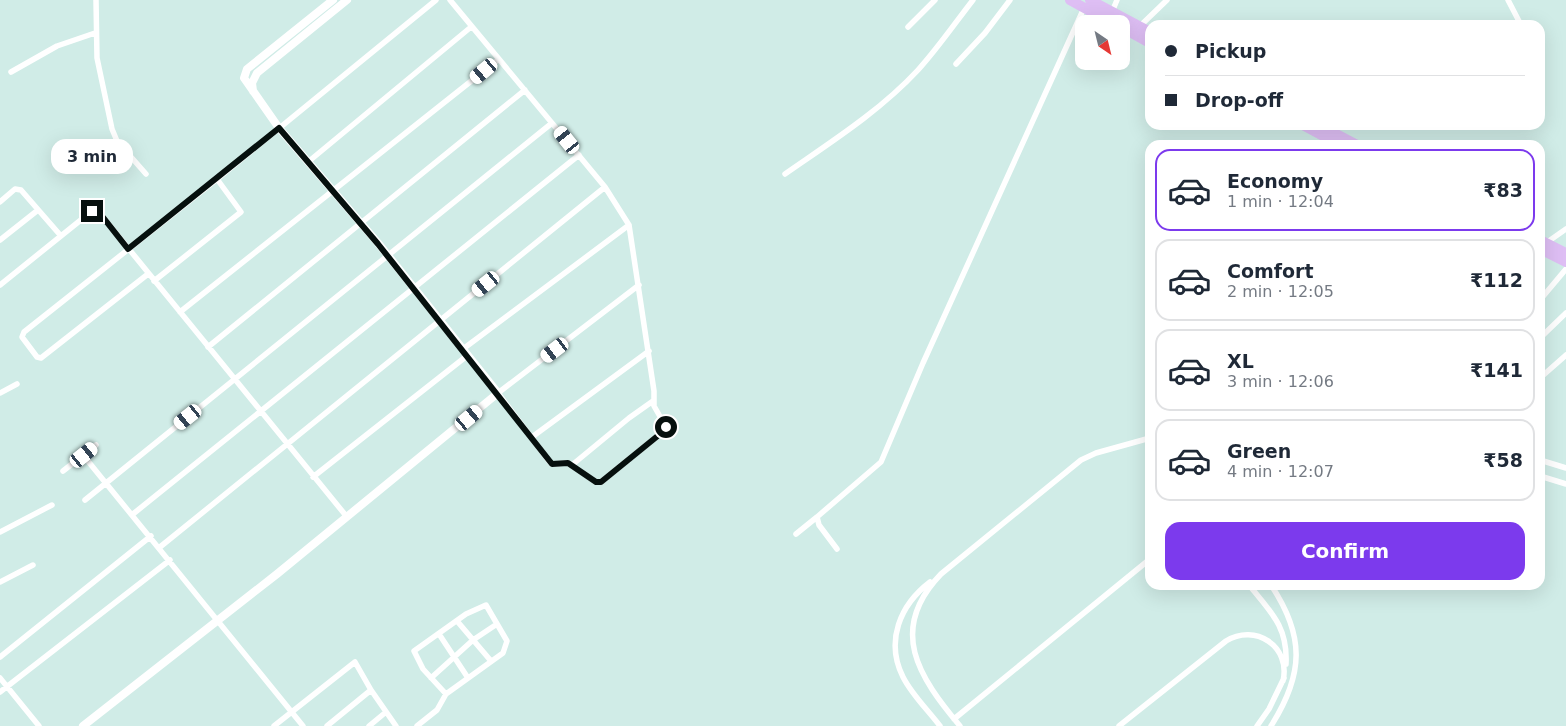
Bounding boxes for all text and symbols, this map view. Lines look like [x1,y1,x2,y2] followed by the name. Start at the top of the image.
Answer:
[1075,15,1130,70] north arrow
[1075,15,1130,70] map controls
[1195,40,1266,62] text: Pickup
[467,56,500,86] car
[1195,89,1283,111] text: Drop-off
[551,124,582,156] car
[51,138,133,174] callout: 3 min
[67,147,117,166] text: 3 min
[1167,168,1212,213] icon: car
[1227,170,1323,192] text: Economy
[1483,179,1523,201] text: ₹83
[1227,192,1334,211] text: 1 min · 12:04
[81,200,103,222] route end
[1167,258,1212,303] icon: car
[1227,260,1314,282] text: Comfort
[469,269,502,299] car
[1470,269,1523,291] text: ₹112
[1227,282,1334,301] text: 2 min · 12:05
[538,335,571,365] car
[1167,348,1212,393] icon: car
[1227,350,1254,372] text: XL
[1470,359,1523,381] text: ₹141
[1227,372,1334,391] text: 3 min · 12:06
[171,402,204,432] car
[452,403,485,433] car
[655,416,677,438] route start
[1167,438,1212,483] icon: car
[67,440,100,470] car
[1227,440,1291,462] text: Green
[1483,449,1523,471] text: ₹58
[1227,462,1334,481] text: 4 min · 12:07
[1165,522,1525,580] button: Confirm

